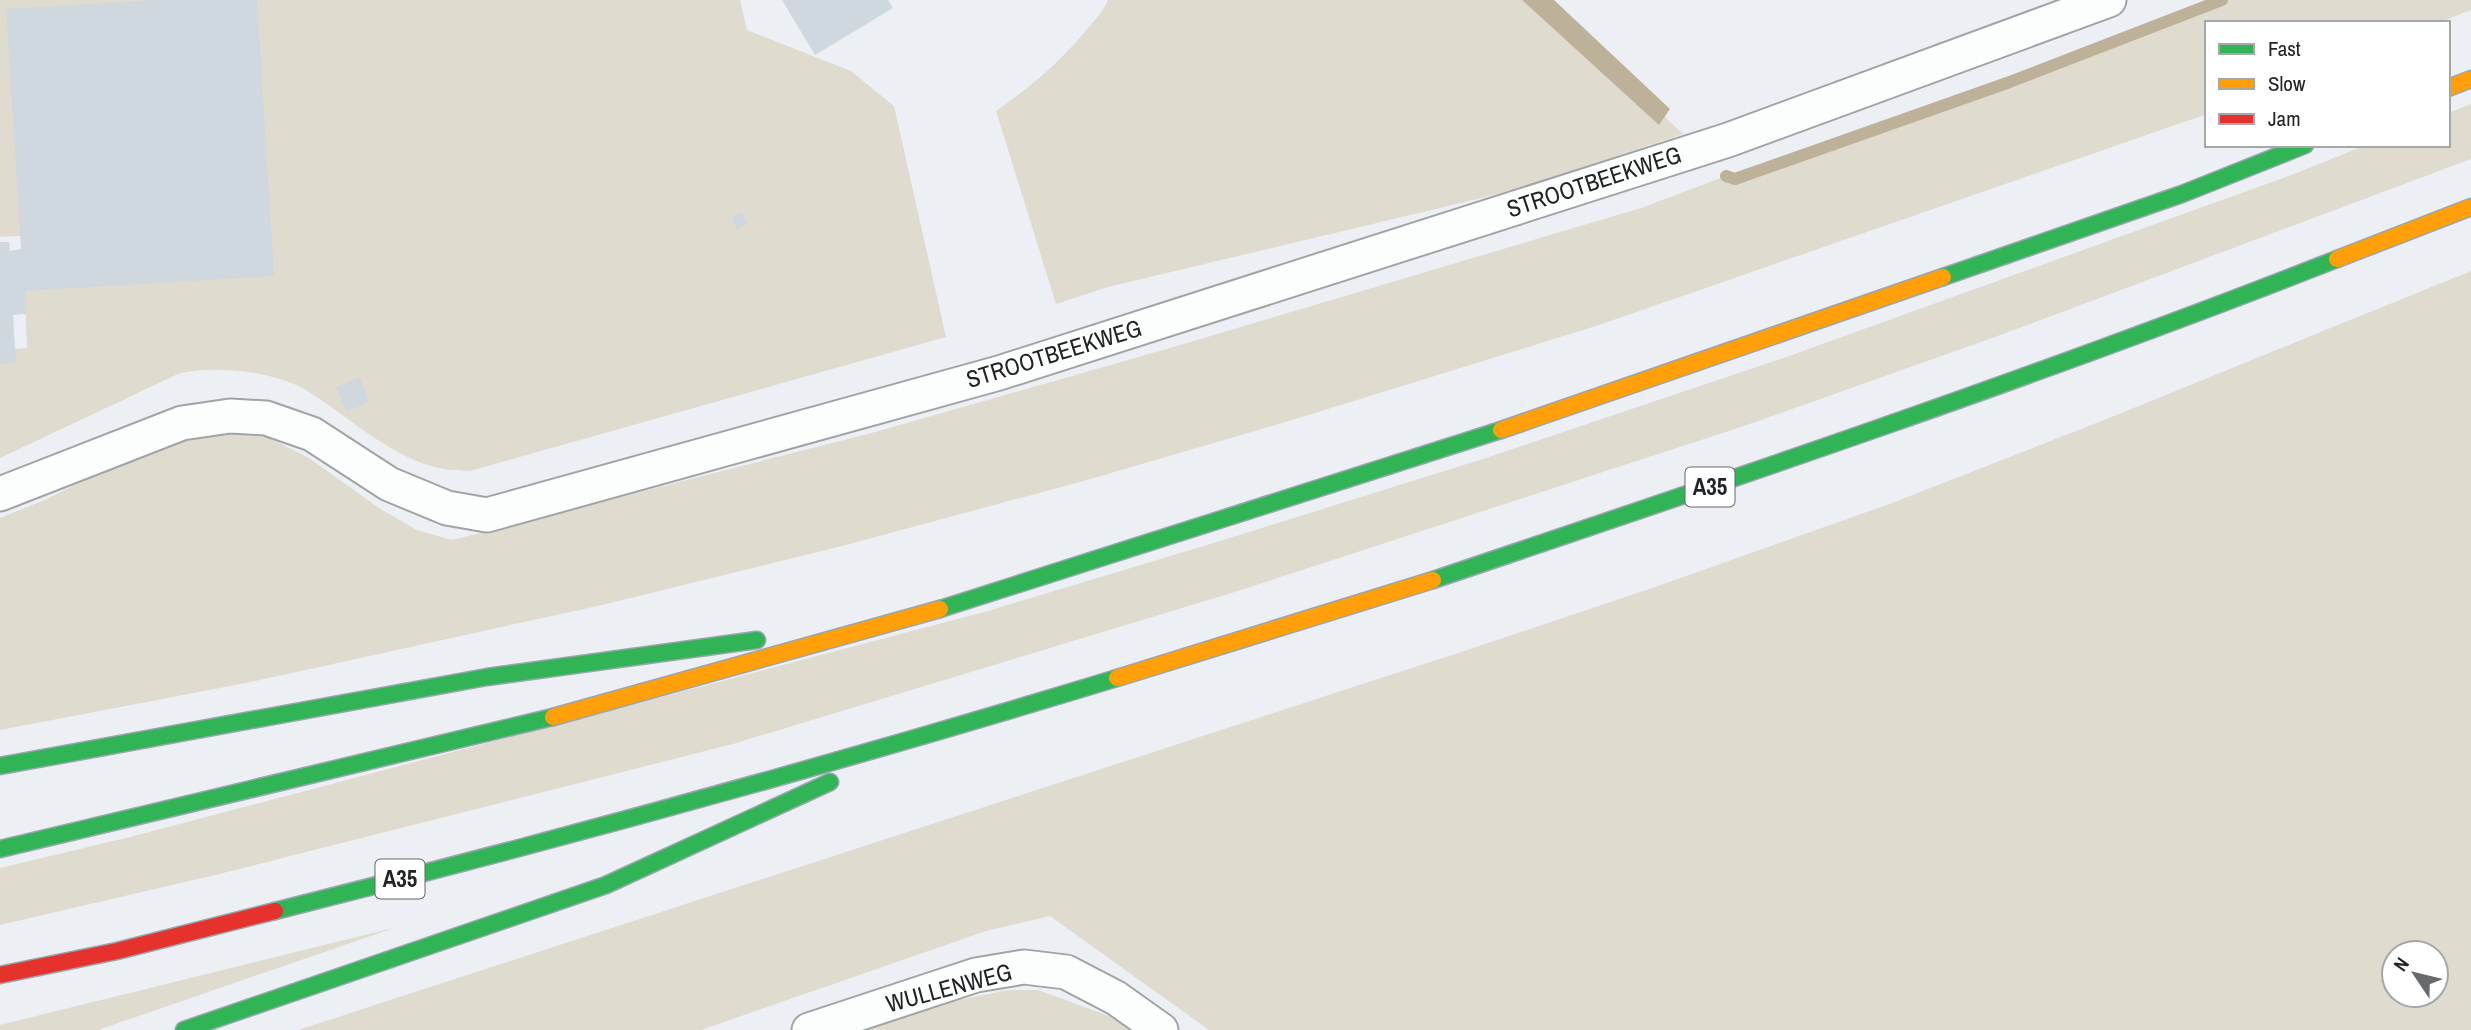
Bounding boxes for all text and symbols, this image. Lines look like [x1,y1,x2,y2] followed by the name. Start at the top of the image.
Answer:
[2205,21,2450,147] legend
[2268,34,2301,63] text: Fast
[2268,69,2306,98] text: Slow
[2268,104,2301,133] text: Jam
[1502,138,1685,224] street label: STROOTBEEKWEG
[962,311,1145,395] street label: STROOTBEEKWEG
[1686,467,1734,506] road number: A35
[376,860,424,898] road number: A35
[2380,939,2450,1009] north arrow
[2387,952,2415,976] text: N
[882,955,1015,1019] street label: WULLENWEG

